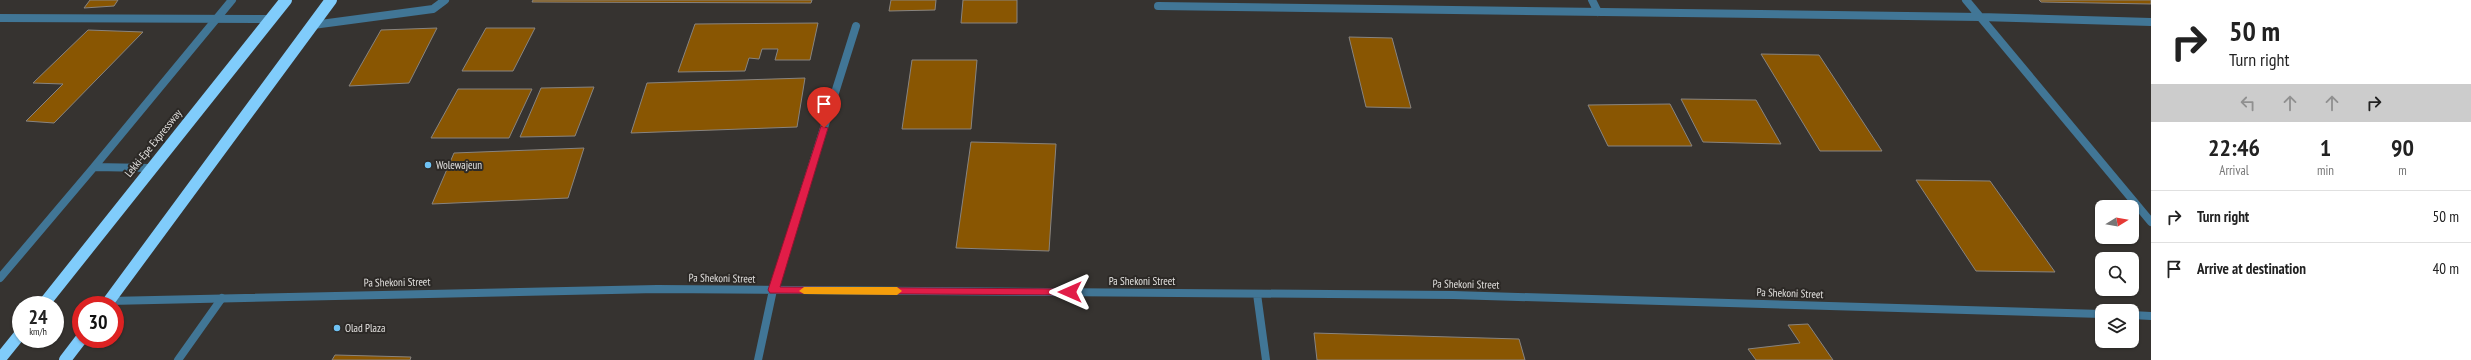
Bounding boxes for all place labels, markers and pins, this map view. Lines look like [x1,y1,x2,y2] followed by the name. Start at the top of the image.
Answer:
[807,87,841,128] pin
[436,158,482,172] place label: Wolewajeun
[423,160,433,170] marker: Wolewajeun
[345,321,385,335] place label: Olad Plaza
[332,323,342,333] marker: Olad Plaza

